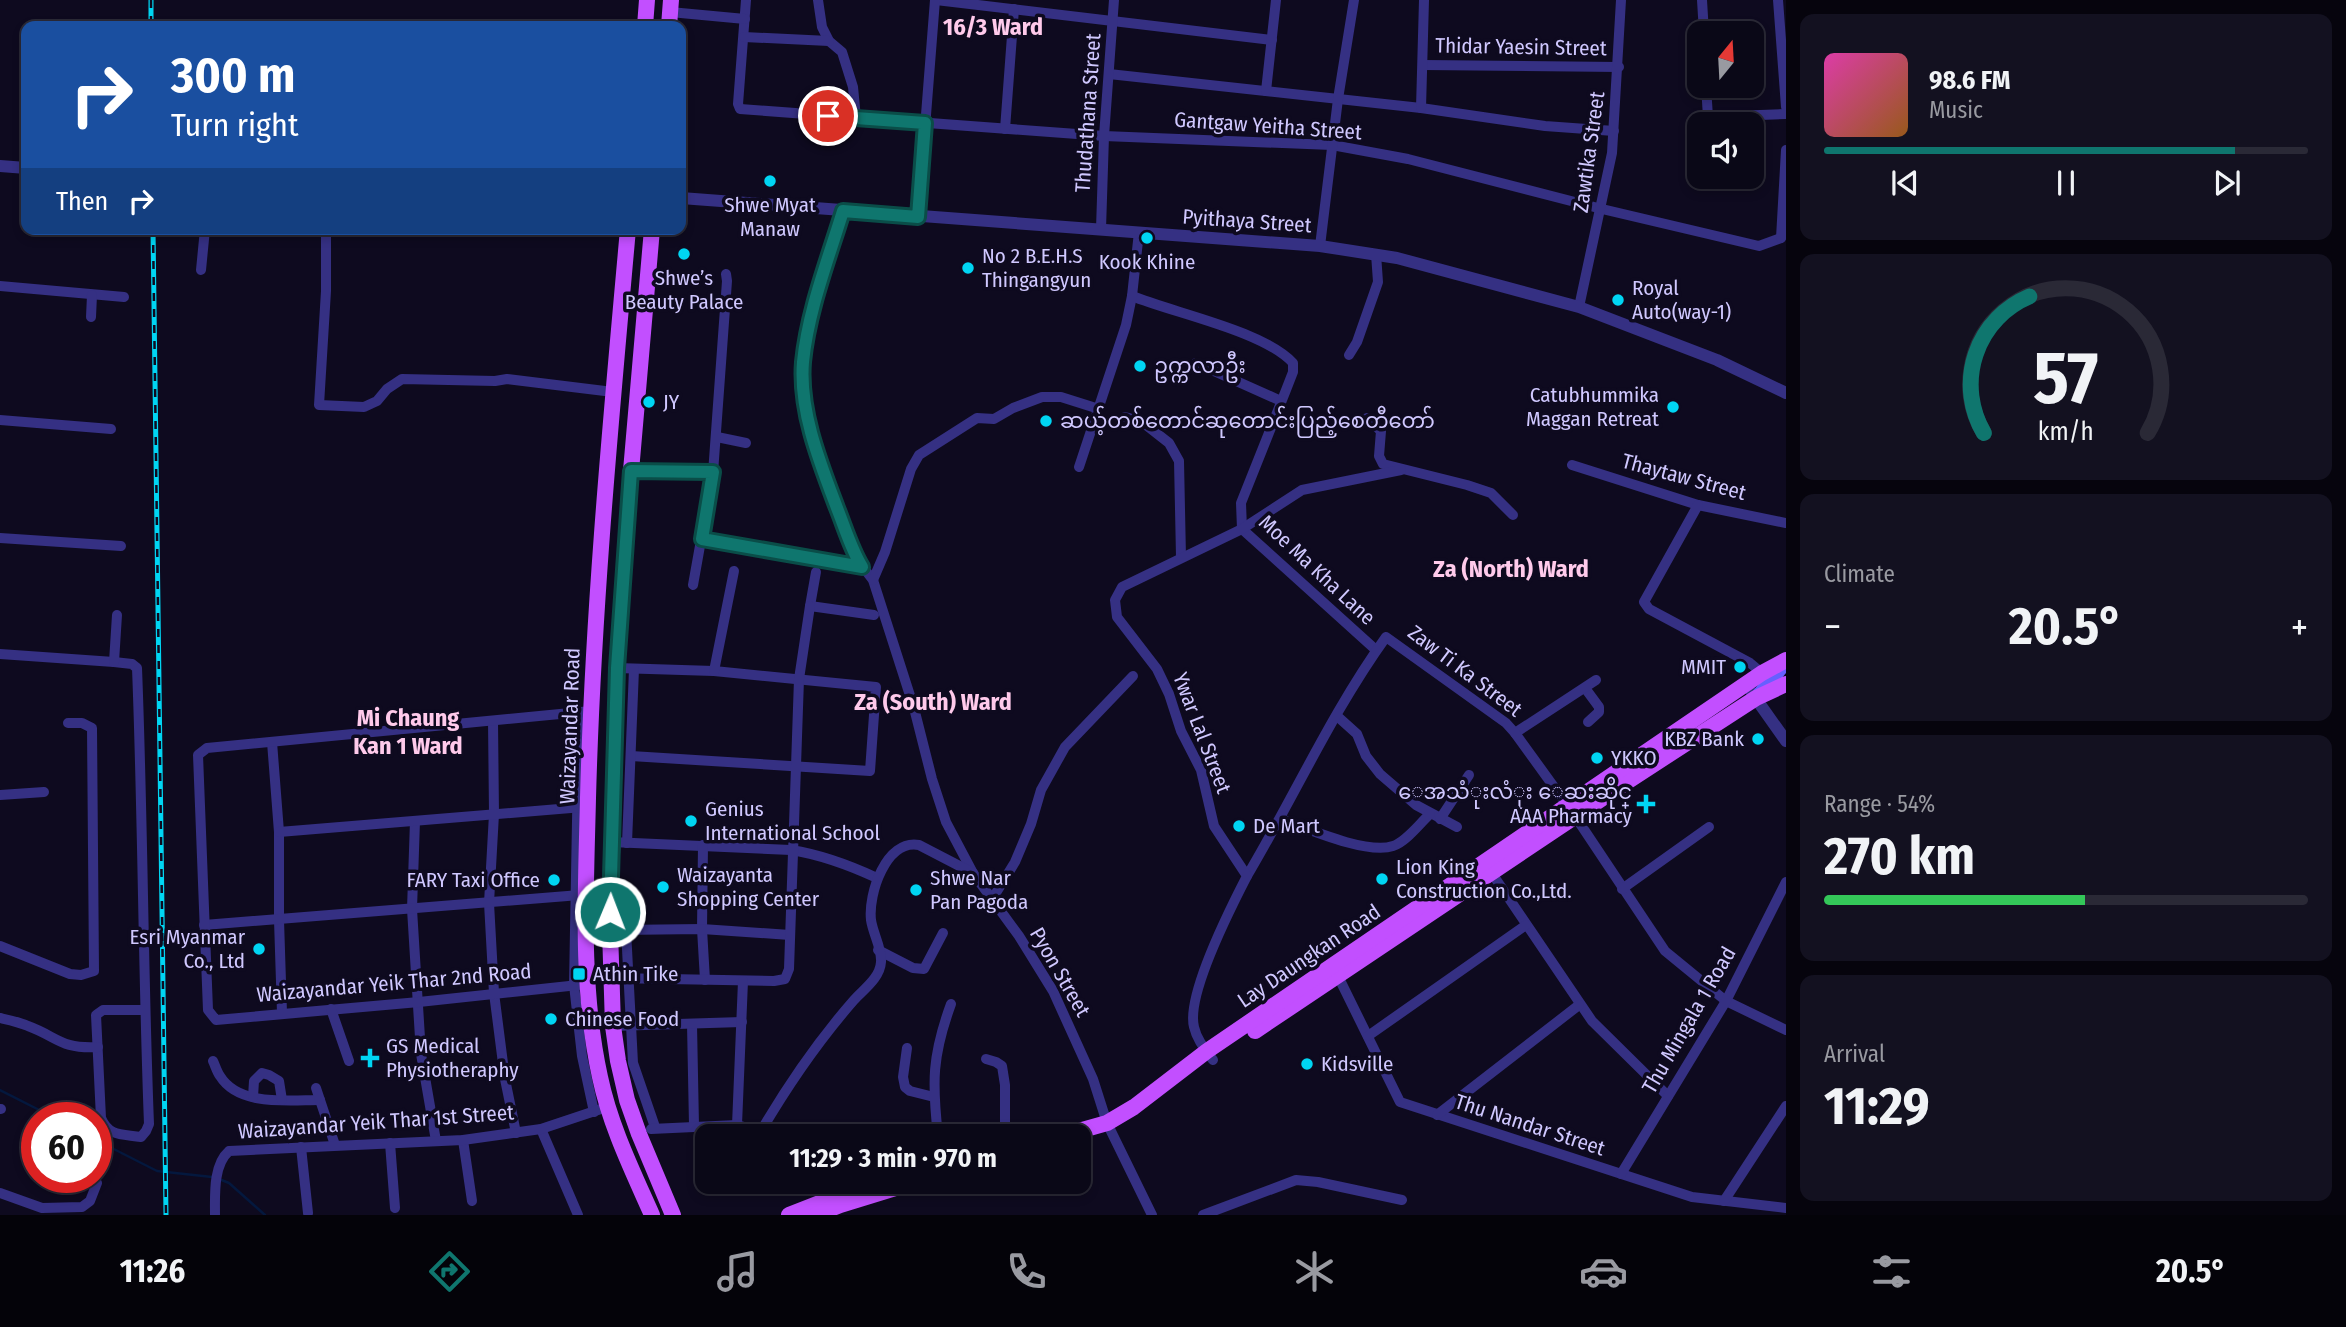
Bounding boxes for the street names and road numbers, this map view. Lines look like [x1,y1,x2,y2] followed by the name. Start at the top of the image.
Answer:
[1069,32,1107,193] street label: Thudathana Street
[1435,33,1607,61] street label: Thidar Yaesin Street
[1568,90,1610,214] street label: Zawtika Street
[1173,106,1363,146] street label: Gantgaw Yeitha Street
[1182,204,1313,238] street label: Pyithaya Street
[1619,448,1749,506] street label: Thaytaw Street
[1253,509,1381,631] street label: Moe Ma Kha Lane
[1403,620,1527,722] street label: Zaw Ti Ka Street
[554,647,586,805] street label: Waizayandar Road
[1167,669,1237,797] street label: Ywar Lal Street
[1233,899,1385,1013] street label: Lay Daungkan Road
[1024,923,1096,1021] street label: Pyon Street
[1637,942,1741,1098] street label: Thu Mingala 1 Road
[255,958,533,1008] street label: Waizayandar Yeik Thar 2nd Road
[1452,1088,1608,1162] street label: Thu Nandar Street
[237,1099,515,1145] street label: Waizayandar Yeik Thar 1st Street

